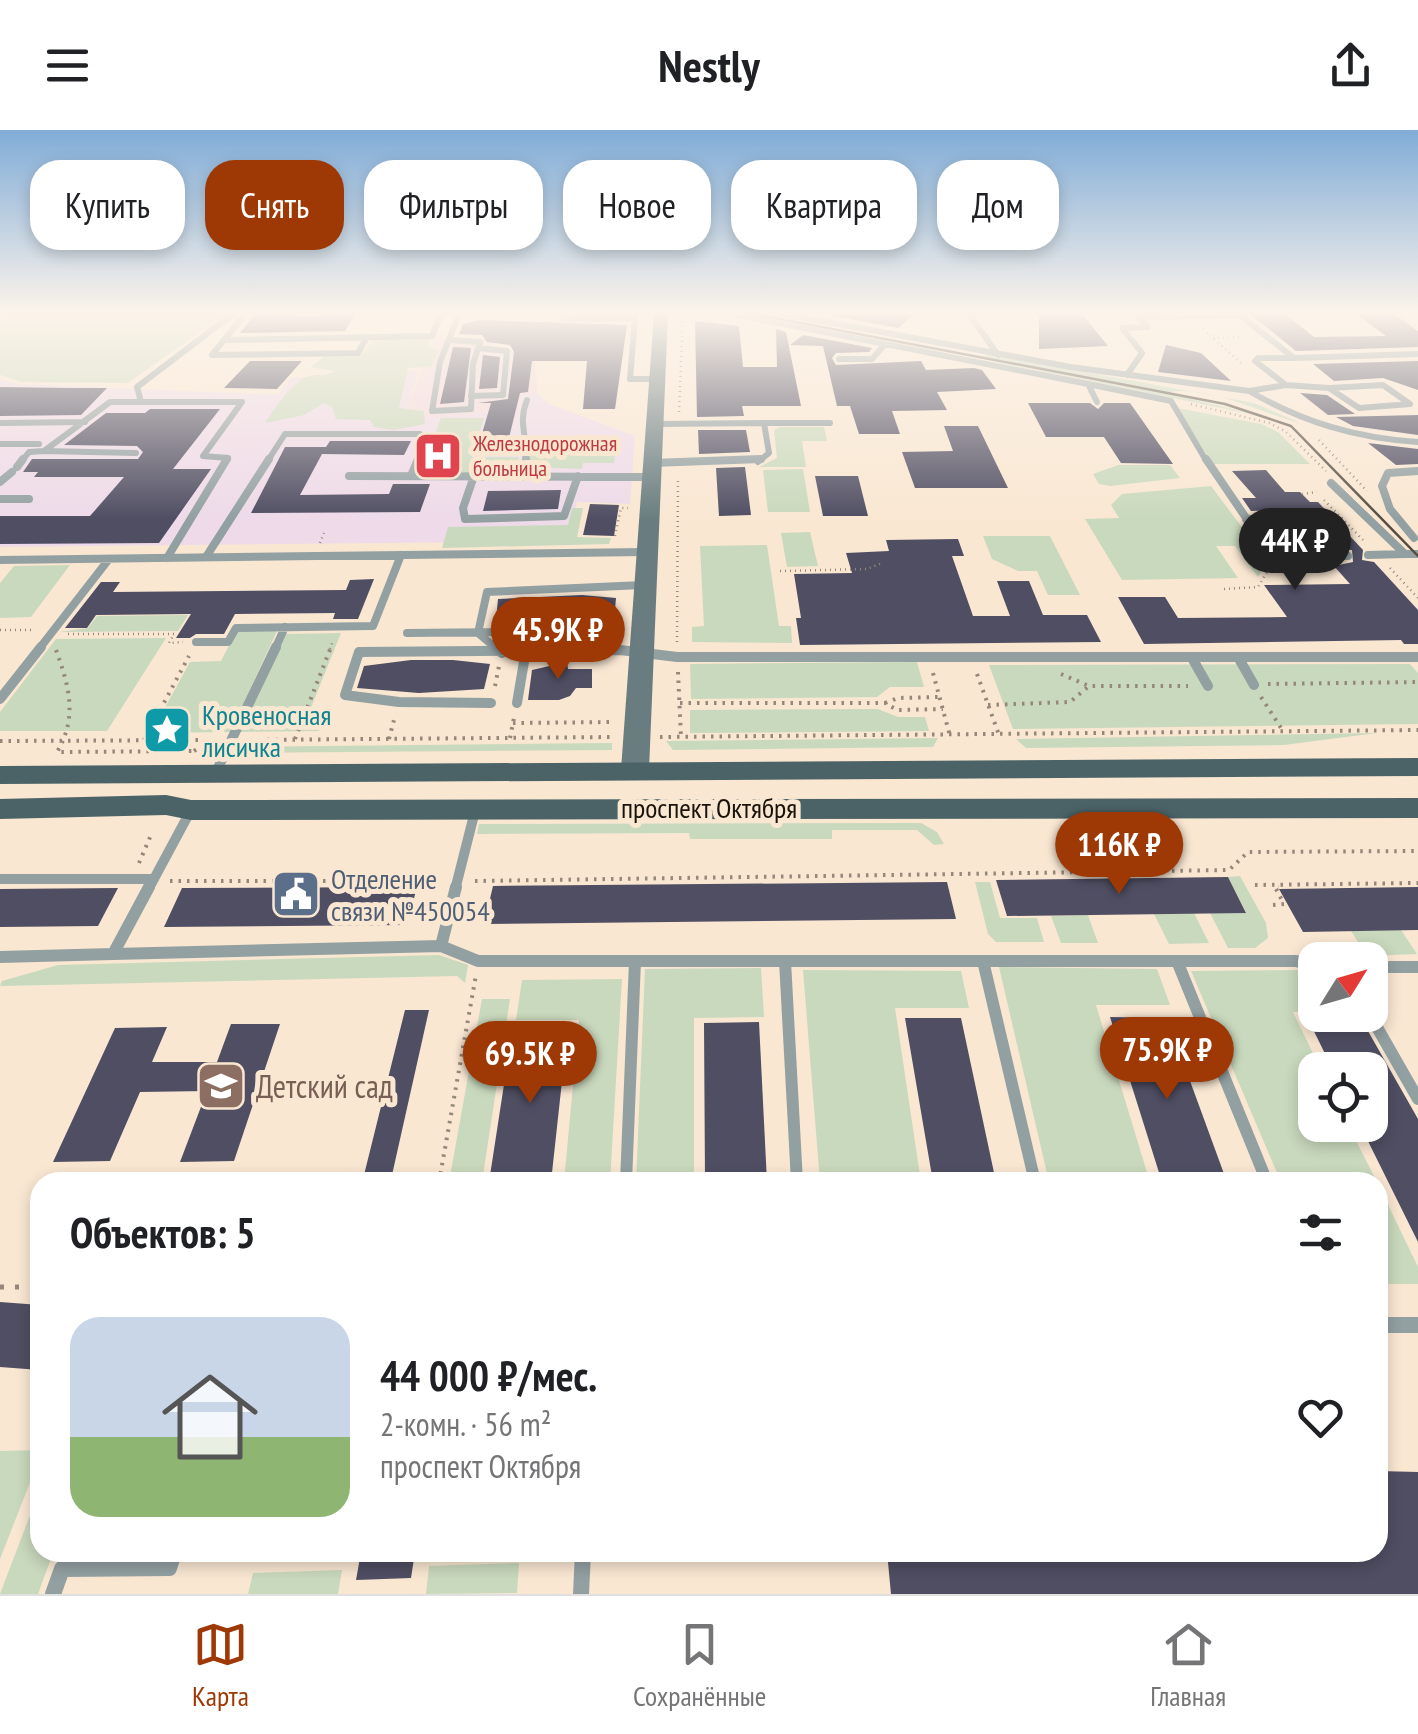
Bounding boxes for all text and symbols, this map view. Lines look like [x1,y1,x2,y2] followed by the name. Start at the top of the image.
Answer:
[658,36,760,94] text: Nestly
[40,38,95,93] icon: menu
[1323,38,1378,93] icon: share
[30,160,185,250] chip: Купить
[205,160,344,250] chip: Снять
[364,160,543,250] chip: Фильтры
[563,160,711,250] chip: Новое
[731,160,917,250] chip: Квартира
[937,160,1059,250] chip: Дом
[472,429,617,482] place label: Железнодорожная больница
[412,430,464,482] hospital icon: Железнодорожная больница
[1225,508,1365,593] pin: 44K ₽
[1261,519,1329,561] text: 44K ₽
[466,597,650,682] pin: 45.9K ₽
[513,608,603,650] text: 45.9K ₽
[201,696,331,765] place label: Кровеносная лисичка
[141,704,193,756] place icon: Кровеносная лисичка
[621,789,797,826] street label: проспект Октября
[1038,812,1200,897] pin: 116K ₽
[1077,823,1161,865] text: 116K ₽
[331,860,490,929] place label: Отделение связи №450054
[270,868,322,920] public building icon: Отделение связи №450054
[1298,942,1388,1032] north arrow
[1298,942,1388,1142] map controls
[1075,1017,1259,1102] pin: 75.9K ₽
[438,1021,622,1106] pin: 69.5K ₽
[1122,1028,1212,1070] text: 75.9K ₽
[485,1032,575,1074] text: 69.5K ₽
[1298,1052,1388,1142] button: locate
[195,1060,247,1112] school or university icon: Детский сад
[256,1065,393,1107] place label: Детский сад
[70,1205,256,1260] text: Объектов: 5
[1293,1205,1348,1260] icon: filters
[380,1348,597,1403] text: 44 000 ₽/мес.
[150,1357,270,1477] icon: home
[1293,1390,1348,1445] icon: heart
[380,1403,551,1445] text: 2-комн. · 56 m²
[380,1445,581,1487] text: проспект Октября
[192,1617,249,1714] tab: Карта
[633,1617,766,1714] tab: Сохранённые
[1150,1617,1226,1714] tab: Главная

